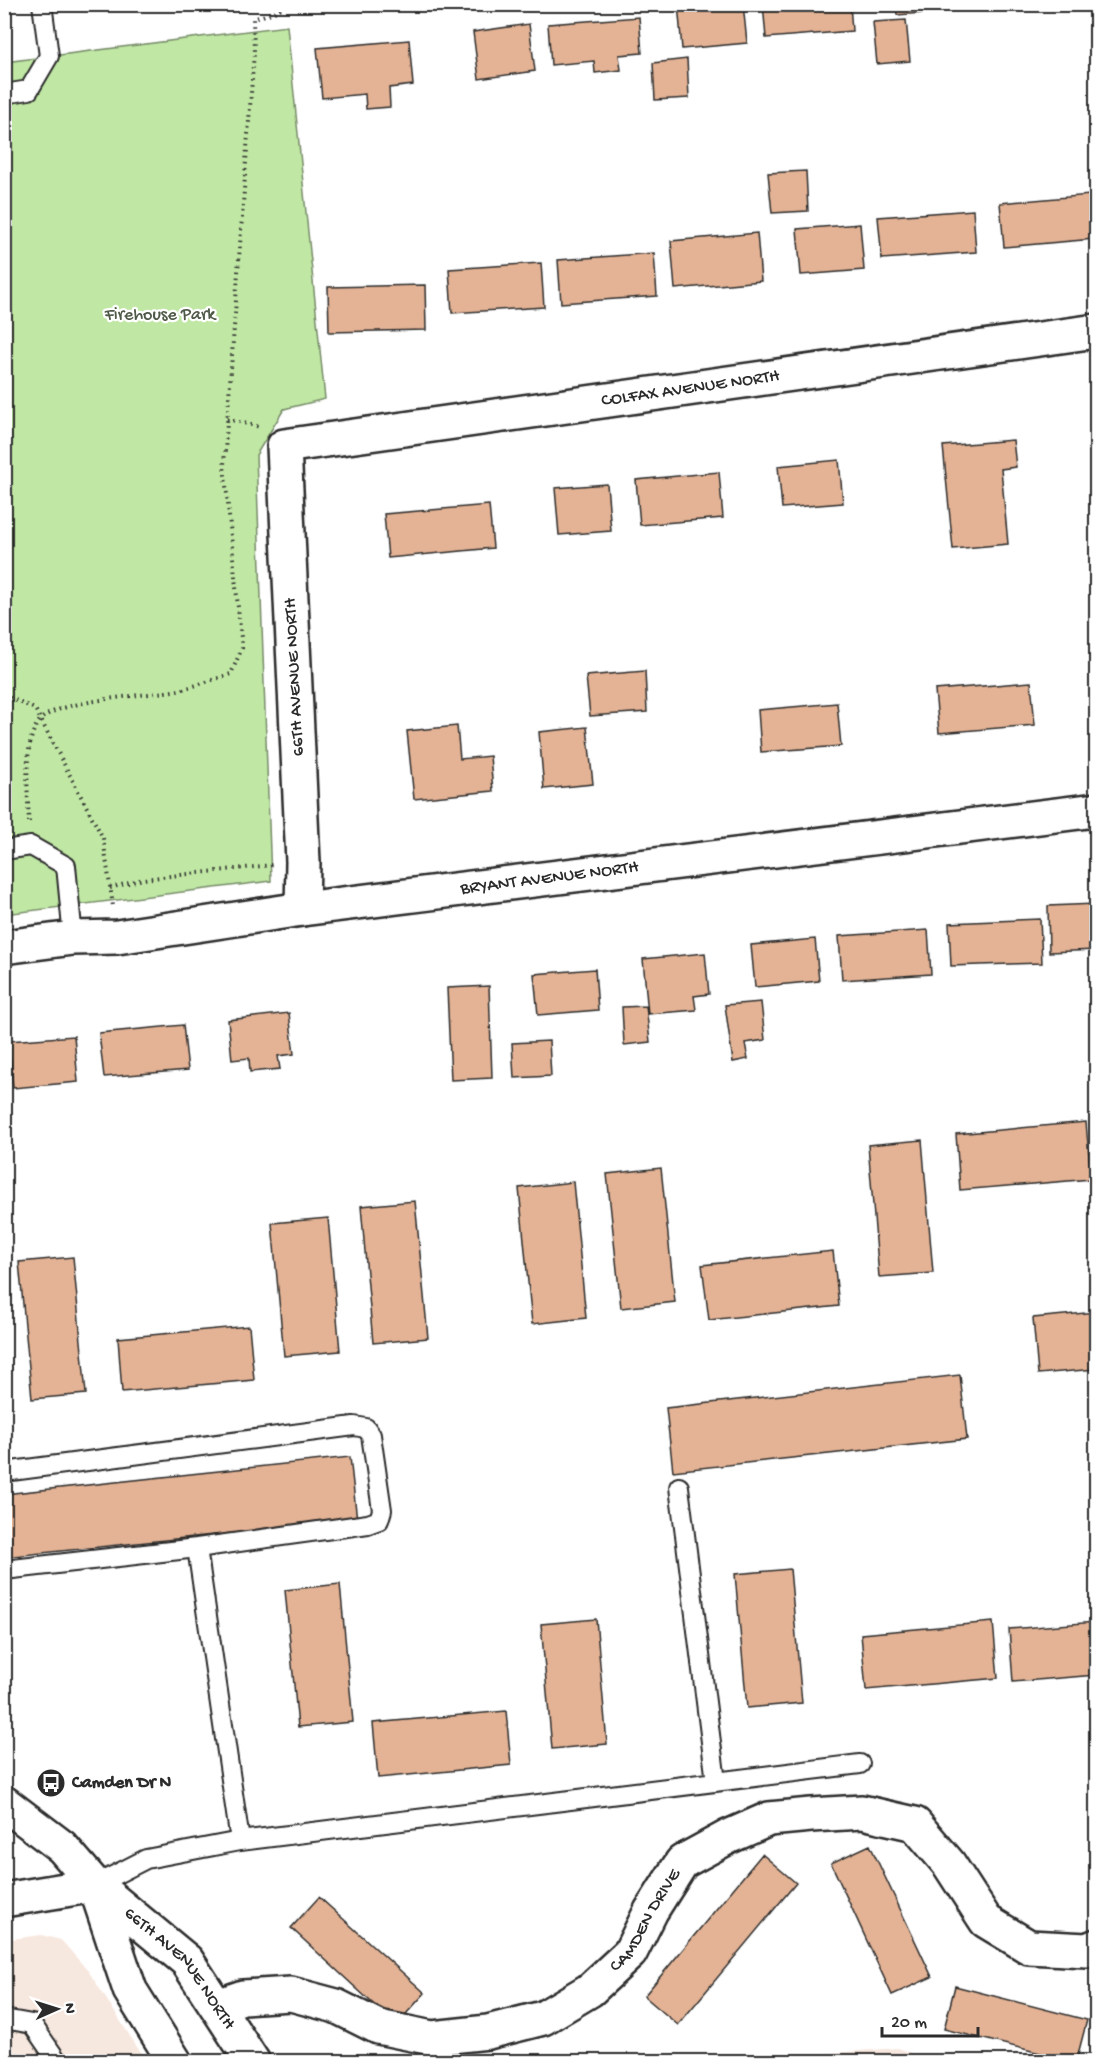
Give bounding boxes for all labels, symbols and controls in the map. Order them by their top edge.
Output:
park label: Firehouse Park [104,305,217,326]
street label: COLFAX AVENUE NORTH [600,365,782,411]
street label: 66TH AVENUE NORTH [280,597,310,757]
street label: BRYANT AVENUE NORTH [458,857,640,900]
bus stop icon: Camden Dr N [35,1767,67,1799]
place label: Camden Dr N [71,1773,172,1794]
street label: CAMDEN DRIVE [605,1864,686,1977]
street label: 66TH AVENUE NORTH [120,1903,240,2034]
north arrow [27,1979,87,2039]
scale bar [882,2000,978,2038]
text: N [59,2003,78,2015]
text: 20 m [891,2013,927,2034]

